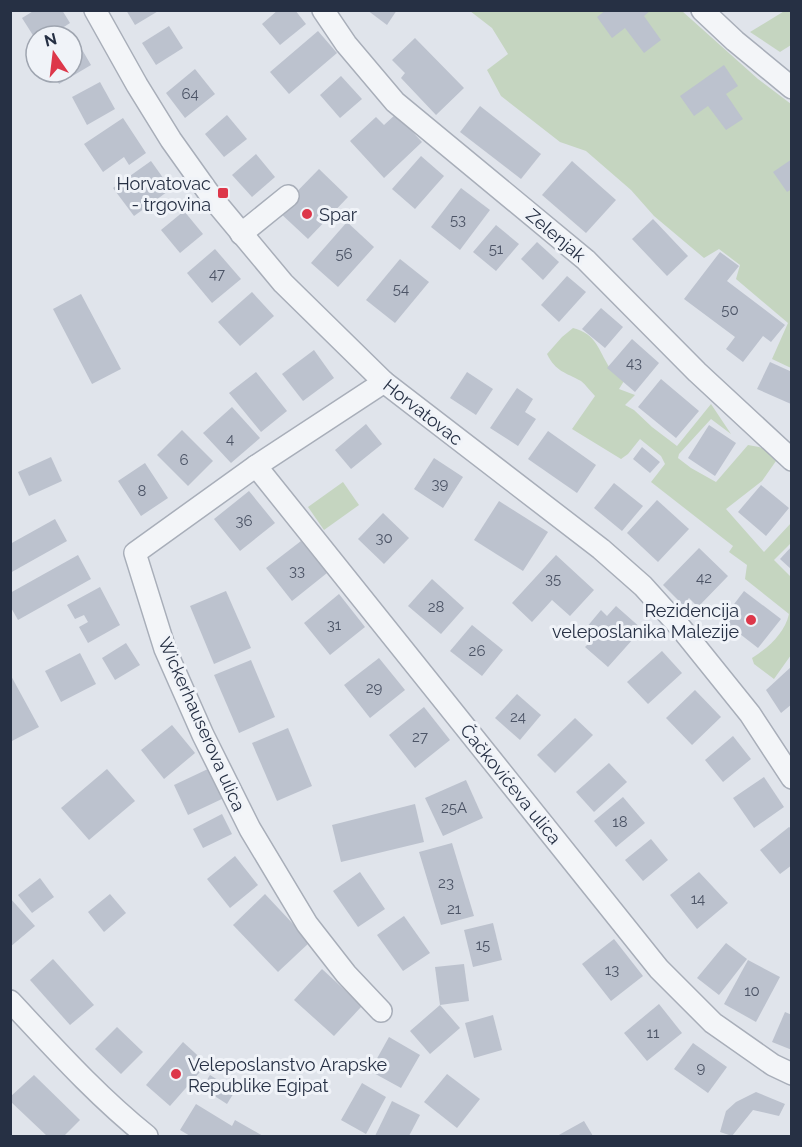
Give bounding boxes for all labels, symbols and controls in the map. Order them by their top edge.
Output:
north arrow [24,24,84,84]
text: N [42,29,59,51]
house number: 64 [181,85,199,103]
place label: Horvatovac - trgovina [116,173,211,215]
marker: Horvatovac - trgovina [216,186,230,200]
place label: Spar [319,204,358,225]
street label: Zelenjak [522,204,590,266]
marker: Spar [300,207,314,221]
house number: 53 [450,211,466,229]
house number: 51 [489,240,504,258]
house number: 56 [335,245,353,263]
house number: 47 [209,265,225,283]
house number: 54 [393,280,409,298]
house number: 50 [721,301,739,319]
house number: 43 [626,354,642,372]
street label: Horvatovac [379,375,467,449]
house number: 4 [226,430,234,448]
house number: 6 [179,451,189,469]
house number: 39 [432,475,449,493]
house number: 8 [138,482,147,500]
house number: 36 [235,512,253,530]
house number: 30 [375,529,393,547]
house number: 33 [289,562,305,580]
house number: 42 [696,569,712,587]
house number: 35 [545,570,561,588]
house number: 28 [428,598,444,616]
place label: Rezidencija veleposlanika Malezije [552,600,739,642]
marker: Rezidencija veleposlanika Malezije [744,613,758,627]
house number: 31 [327,616,342,634]
street label: Wickerhauserova ulica [154,634,250,814]
house number: 26 [469,642,485,660]
house number: 29 [366,679,383,697]
house number: 24 [510,708,526,726]
street label: Čačkovićeva ulica [456,719,567,848]
house number: 27 [412,728,428,746]
house number: 25A [441,799,467,817]
house number: 18 [612,813,628,831]
house number: 23 [438,874,454,892]
house number: 14 [691,890,705,908]
house number: 21 [447,900,462,918]
house number: 15 [476,936,490,954]
house number: 13 [605,961,619,979]
house number: 10 [744,982,760,1000]
house number: 11 [647,1024,660,1042]
place label: Veleposlanstvo Arapske Republike Egipat [188,1054,388,1096]
house number: 9 [697,1059,706,1077]
marker: Veleposlanstvo Arapske Republike Egipat [169,1067,183,1081]

